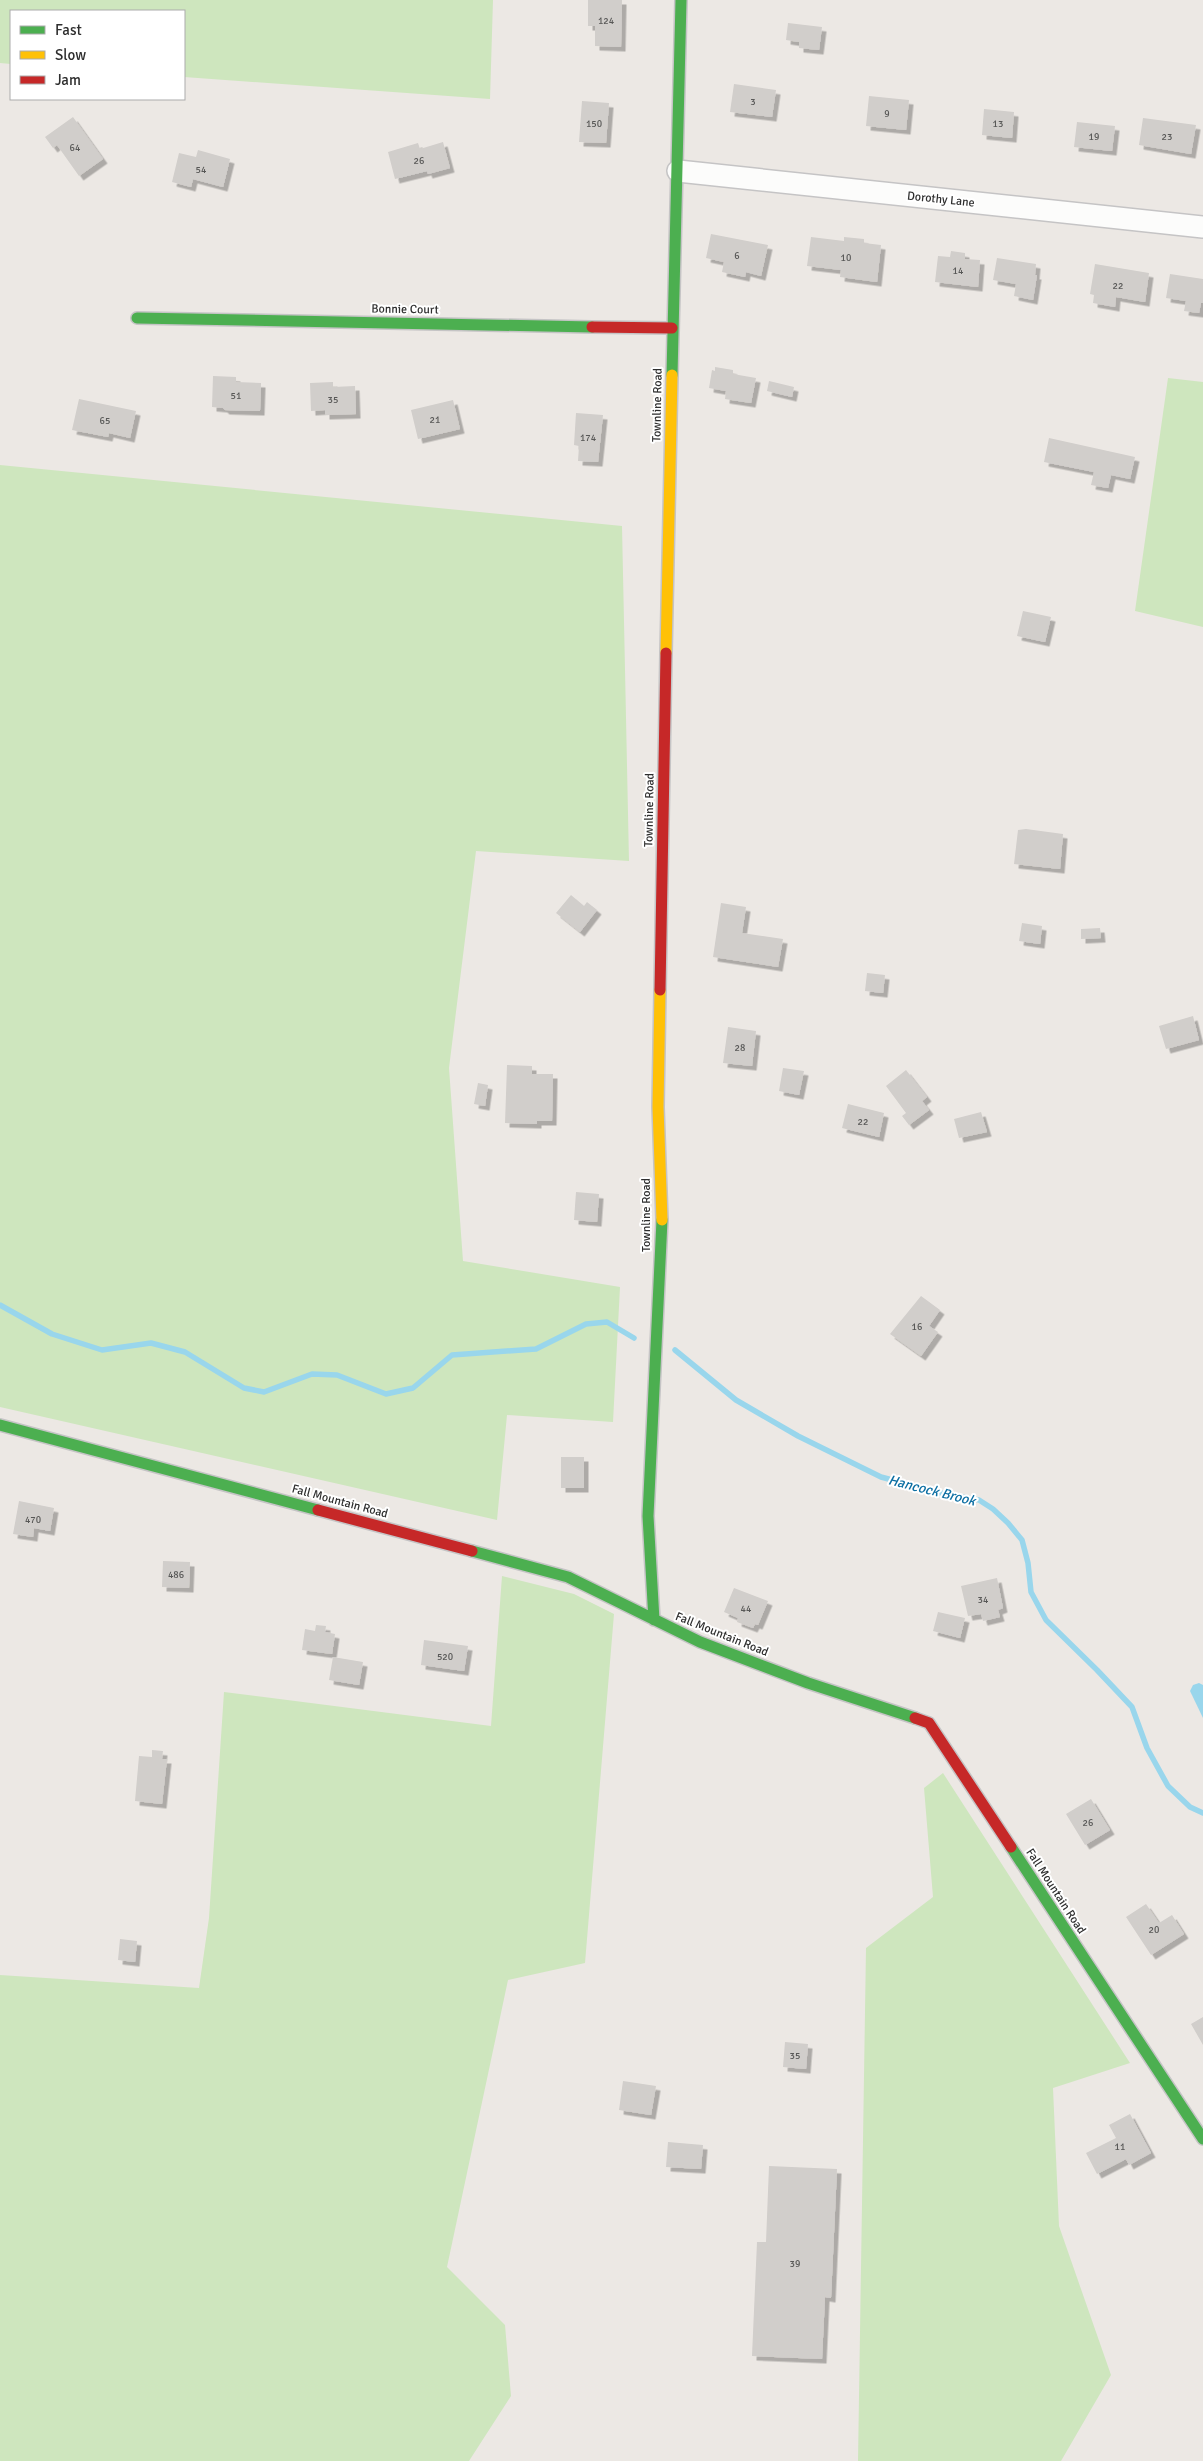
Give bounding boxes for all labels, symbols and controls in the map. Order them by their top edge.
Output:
legend [10,10,185,100]
house number: 124 [598,15,615,27]
text: Fast [55,21,82,39]
text: Slow [55,46,86,64]
text: Jam [55,71,81,89]
house number: 3 [750,96,756,108]
house number: 9 [884,108,890,120]
house number: 150 [586,118,602,130]
house number: 13 [993,118,1003,130]
house number: 19 [1089,131,1099,143]
house number: 23 [1162,131,1172,143]
house number: 64 [70,142,81,154]
house number: 26 [414,155,424,167]
house number: 54 [196,164,207,176]
street label: Dorothy Lane [906,188,975,211]
house number: 6 [734,250,740,262]
house number: 10 [841,252,851,264]
house number: 14 [953,265,964,277]
house number: 22 [1113,280,1123,292]
street label: Bonnie Court [371,301,439,318]
street label: Townline Road [649,368,666,442]
house number: 51 [231,390,241,402]
house number: 35 [328,394,338,406]
house number: 21 [430,414,440,426]
house number: 65 [100,415,110,427]
house number: 174 [580,432,597,444]
street label: Townline Road [641,773,658,847]
house number: 28 [735,1042,745,1054]
house number: 22 [858,1116,868,1128]
street label: Townline Road [639,1178,654,1252]
house number: 16 [912,1321,922,1333]
water label: Hancock Brook [886,1471,979,1510]
street label: Fall Mountain Road [290,1481,390,1522]
house number: 470 [25,1514,41,1526]
house number: 486 [168,1569,184,1581]
house number: 34 [978,1594,989,1606]
house number: 44 [741,1603,752,1615]
street label: Fall Mountain Road [673,1609,771,1660]
house number: 520 [437,1651,453,1663]
house number: 26 [1083,1817,1093,1829]
street label: Fall Mountain Road [1022,1846,1089,1937]
house number: 20 [1149,1924,1159,1936]
house number: 35 [790,2050,800,2062]
house number: 11 [1115,2141,1125,2153]
house number: 39 [790,2258,800,2270]

